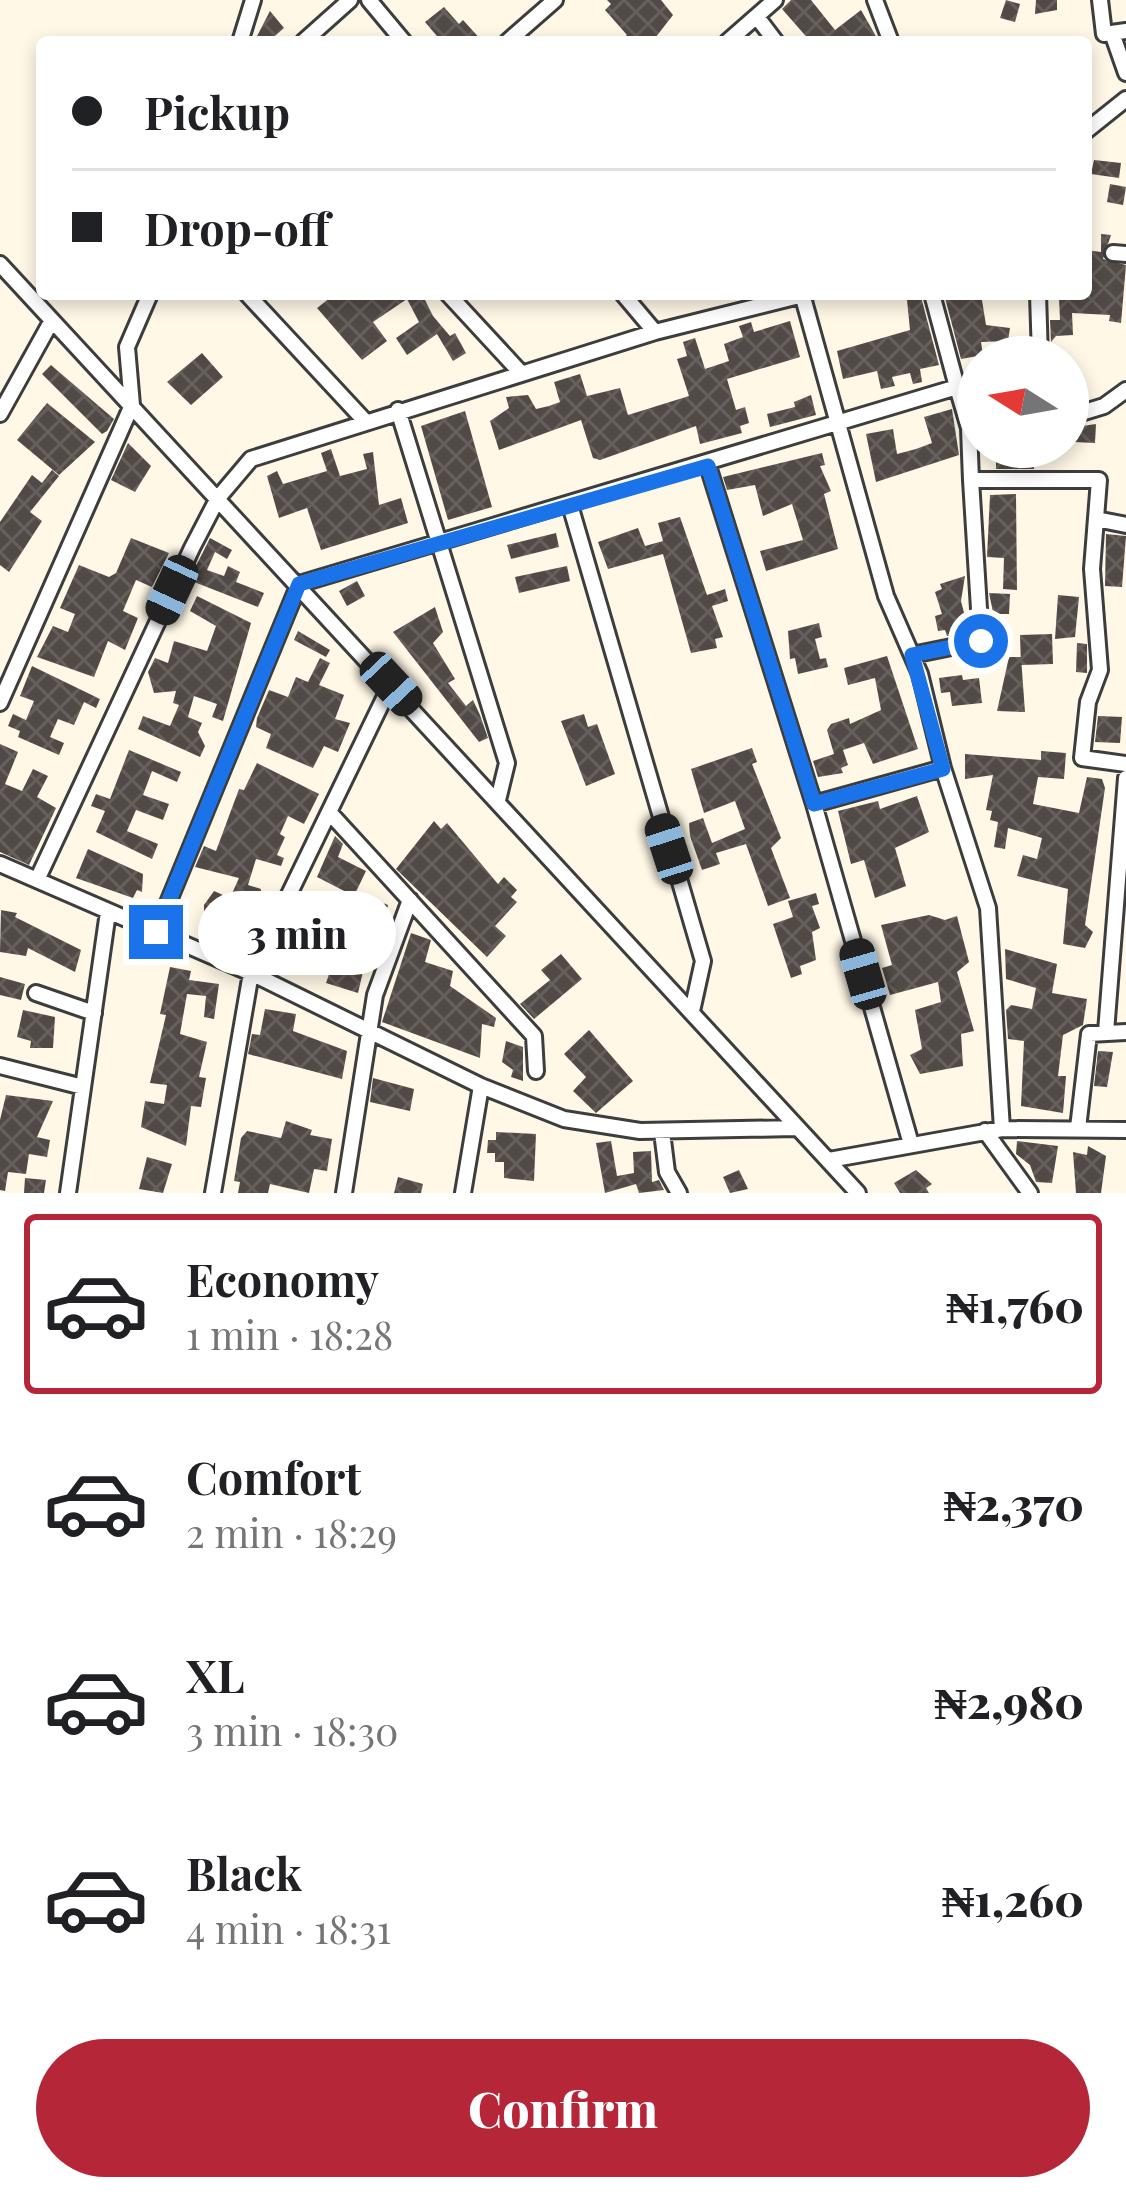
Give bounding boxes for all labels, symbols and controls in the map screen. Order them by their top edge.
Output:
text: Pickup [144,81,290,141]
text: Drop-off [144,197,330,257]
north arrow [957,336,1089,468]
map controls [957,336,1089,468]
car [140,550,204,630]
route start [954,614,1008,668]
car [353,645,429,723]
car [641,809,697,889]
callout: 3 min [198,890,396,974]
route end [129,905,183,959]
text: 3 min [247,907,347,959]
car [836,934,890,1014]
text: Economy [186,1248,379,1308]
icon: car [42,1250,150,1358]
text: ₦1,760 [946,1274,1084,1334]
text: 1 min · 18:28 [186,1308,393,1360]
text: Comfort [186,1446,361,1506]
icon: car [42,1448,150,1556]
text: ₦2,370 [943,1472,1084,1532]
text: 2 min · 18:29 [186,1506,397,1558]
text: XL [186,1644,245,1704]
icon: car [42,1646,150,1754]
text: ₦2,980 [934,1670,1084,1730]
text: 3 min · 18:30 [186,1704,398,1756]
text: Black [186,1842,302,1902]
icon: car [42,1844,150,1952]
text: ₦1,260 [942,1868,1084,1928]
text: 4 min · 18:31 [186,1902,391,1954]
button: Confirm [36,2039,1090,2177]

